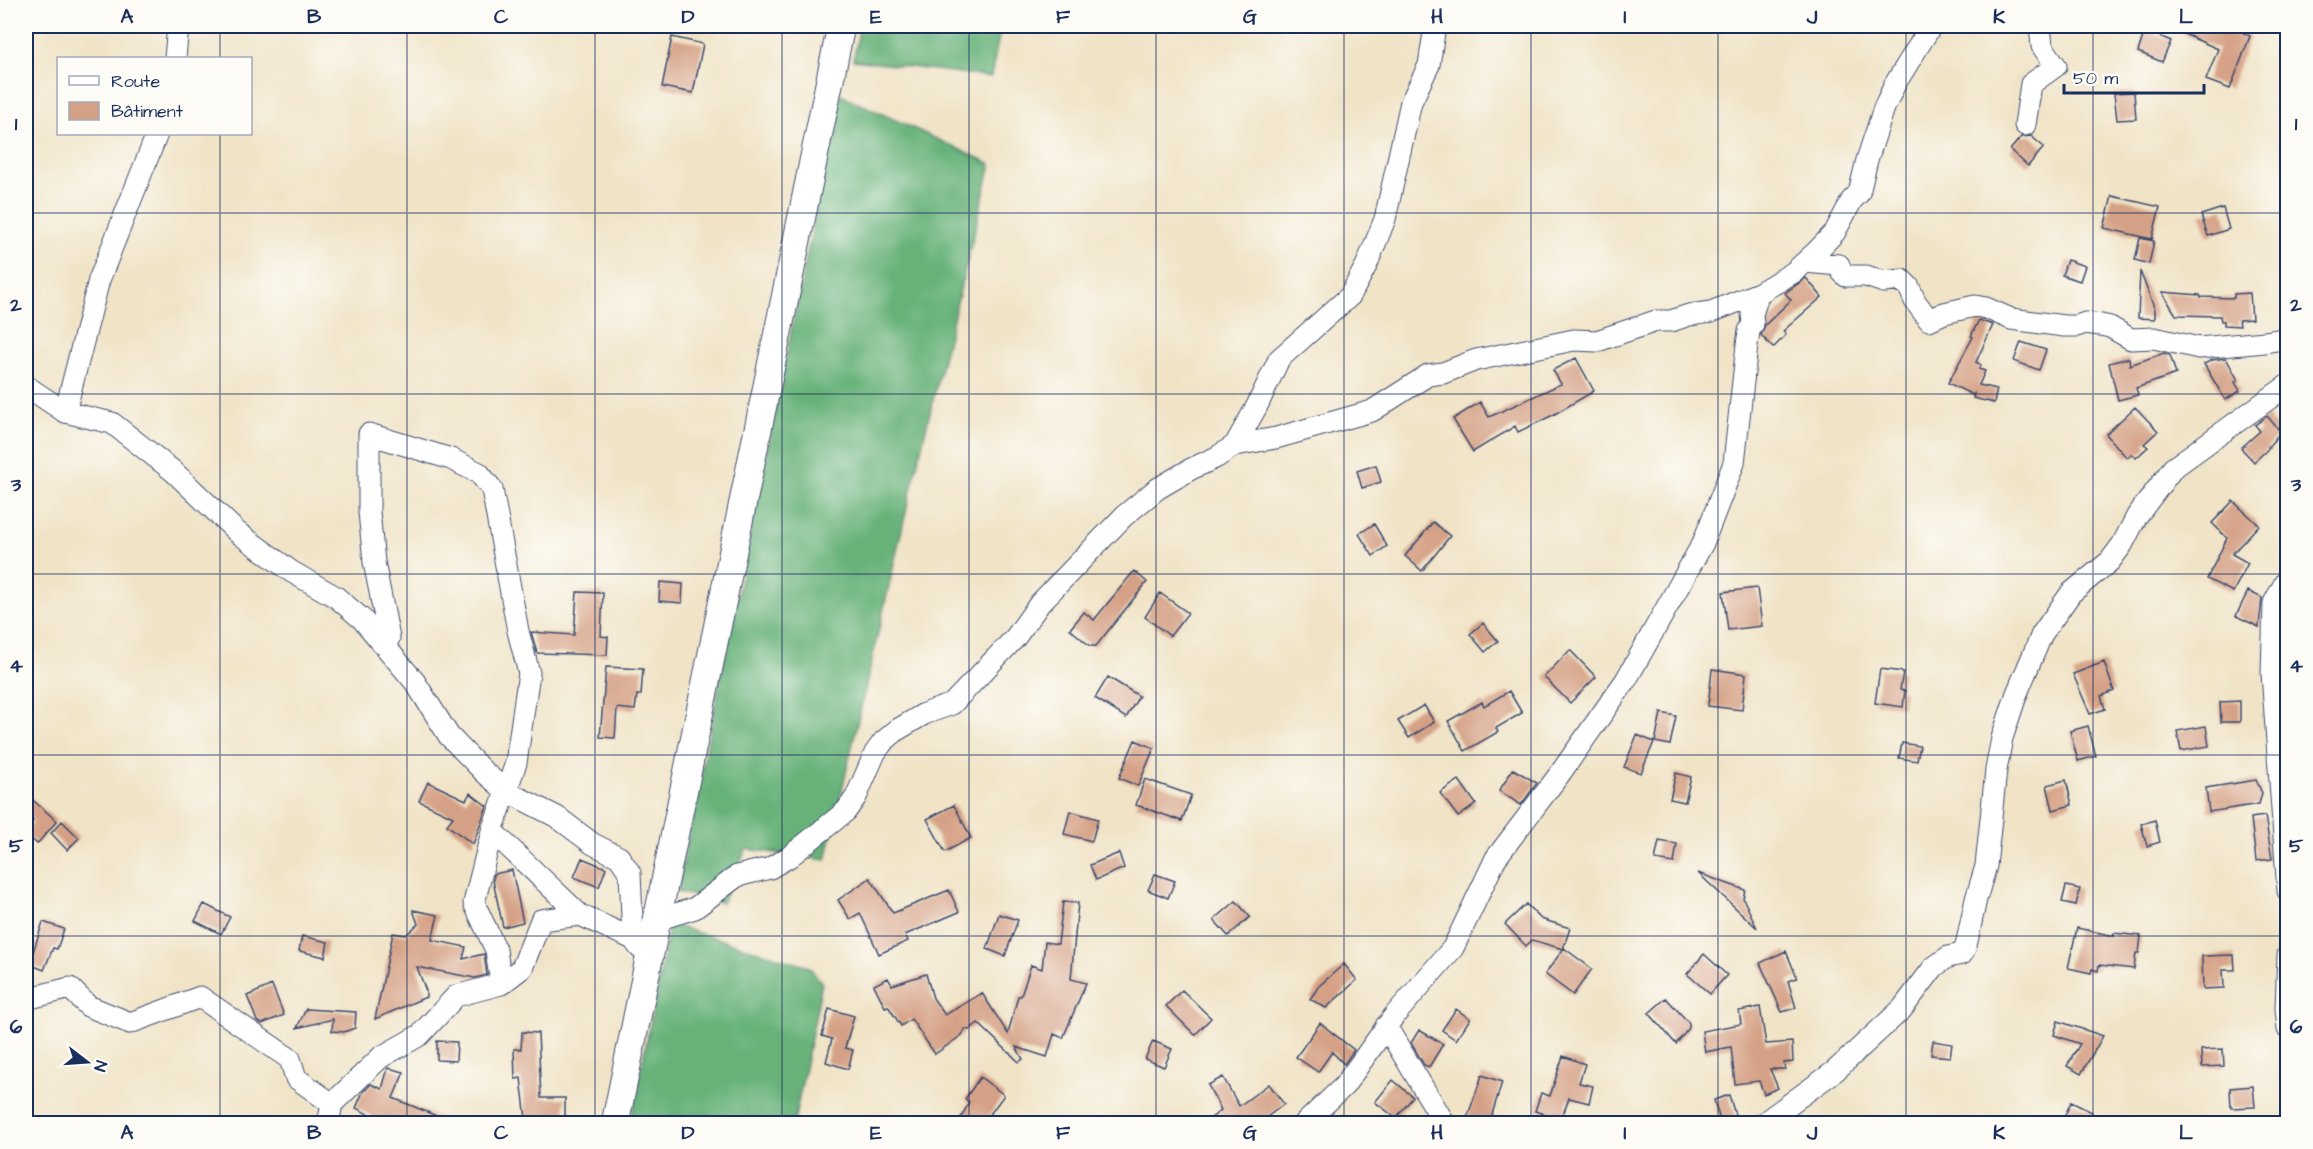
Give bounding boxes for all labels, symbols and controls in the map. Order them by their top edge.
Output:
text: A [121,3,134,31]
text: B [307,3,322,31]
text: C [494,3,509,31]
text: D [682,3,695,31]
text: E [870,3,882,31]
text: F [1056,3,1071,31]
text: G [1243,3,1257,31]
text: H [1431,3,1443,31]
text: I [1623,3,1627,31]
text: J [1806,3,1818,31]
text: K [1993,3,2006,31]
text: L [2179,3,2193,31]
legend [57,57,252,135]
scale bar [2064,57,2204,95]
text: 50 m [2073,66,2118,91]
text: Route [111,69,160,94]
text: Bâtiment [111,99,184,124]
text: 1 [15,110,18,138]
text: 1 [2295,110,2298,138]
text: 2 [9,291,22,319]
text: 2 [2289,291,2302,319]
text: 3 [10,471,22,499]
text: 3 [2290,471,2302,499]
text: 4 [9,652,23,680]
text: 4 [2289,652,2303,680]
text: 5 [9,832,24,860]
text: 5 [2289,832,2304,860]
text: 6 [10,1013,23,1041]
text: 6 [2290,1013,2303,1041]
north arrow [57,1032,117,1092]
text: N [88,1058,112,1074]
text: A [121,1119,134,1147]
text: B [307,1119,322,1147]
text: C [494,1119,509,1147]
text: D [682,1119,695,1147]
text: E [870,1119,882,1147]
text: F [1056,1119,1071,1147]
text: G [1243,1119,1257,1147]
text: H [1431,1119,1443,1147]
text: I [1623,1119,1627,1147]
text: J [1806,1119,1818,1147]
text: K [1993,1119,2006,1147]
text: L [2179,1119,2193,1147]

